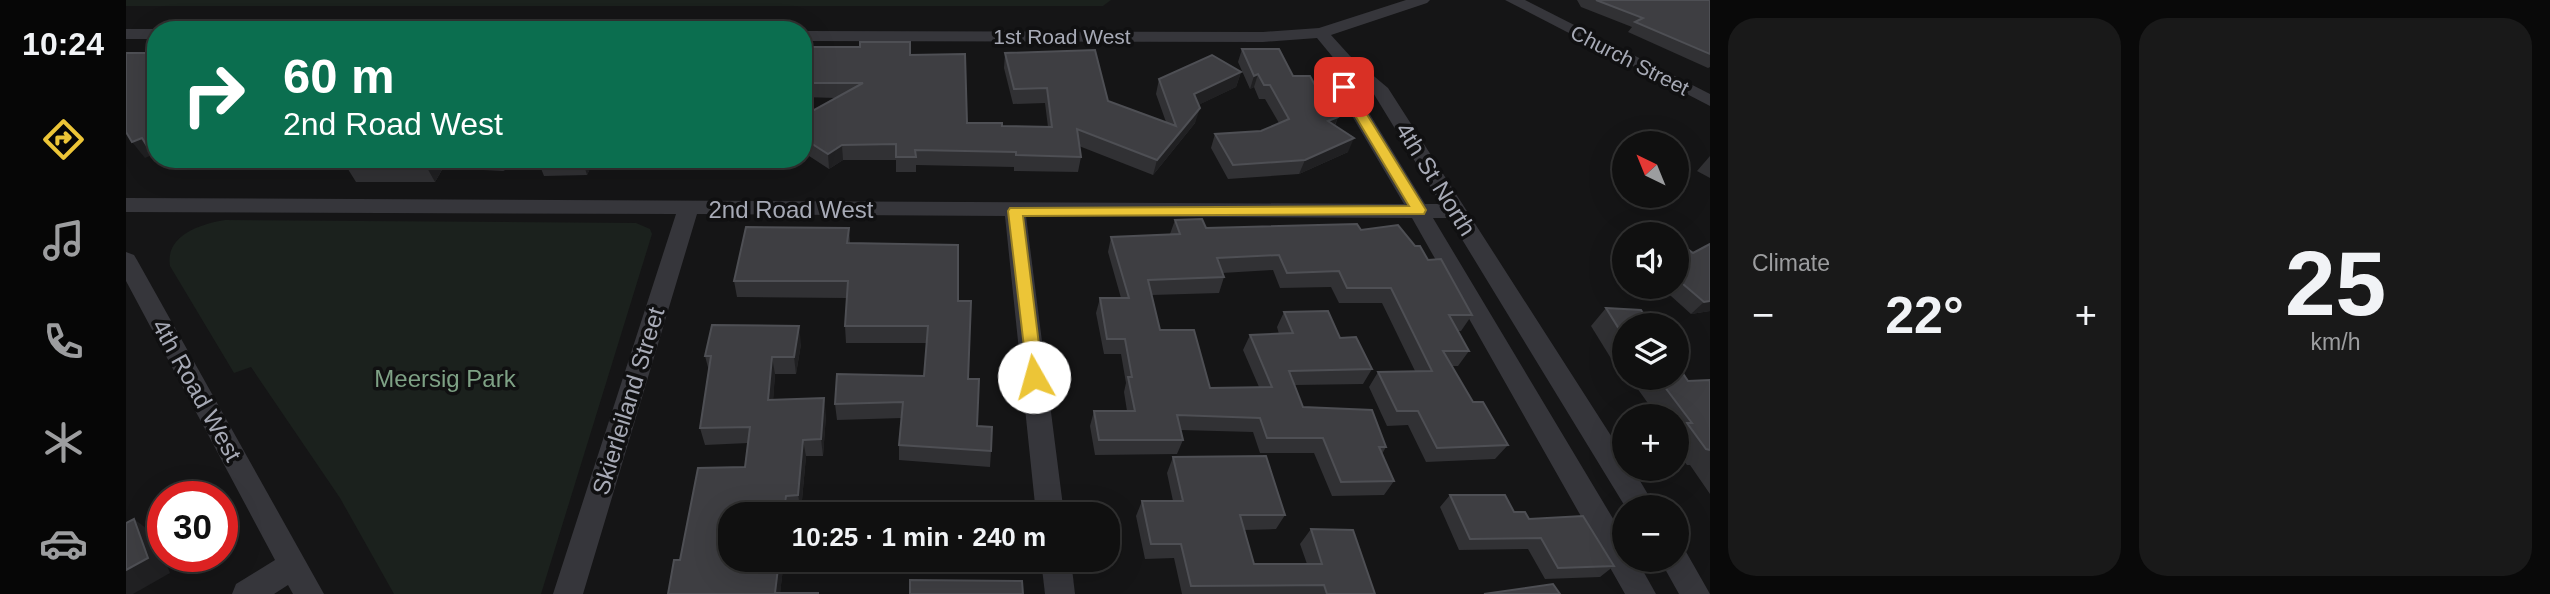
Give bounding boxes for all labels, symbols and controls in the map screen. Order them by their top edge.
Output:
street label: Church Street [1567,20,1693,100]
street label: 1st Road West [993,25,1131,48]
text: 10:24 [22,26,104,62]
icon: right [168,49,259,140]
text: 60 m [283,49,395,103]
pin [1314,57,1374,117]
icon: arrive [1325,68,1363,106]
text: 2nd Road West [283,106,503,142]
icon: directions [39,115,88,164]
street label: 4th St North [1391,118,1481,240]
north arrow [1612,131,1689,208]
map controls [1612,131,1689,572]
street label: 2nd Road West [709,196,874,223]
icon: music [39,216,88,265]
button: sound [1612,222,1689,299]
text: 25 [2285,233,2386,334]
text: Climate [1752,250,1830,276]
text: 22° [1885,286,1964,344]
text: − [1752,294,1774,336]
text: + [2075,294,2097,336]
street label: Skierleiland Street [587,304,669,498]
button: layers [1612,313,1689,390]
street label: 4th Road West [147,314,247,466]
icon: phone [39,317,88,366]
text: km/h [2311,329,2360,355]
position arrow [997,340,1071,414]
park label: Meersig Park [374,365,517,392]
button: + [1612,404,1689,481]
icon: climate [39,418,88,467]
speed limit sign: 30 [147,481,238,572]
button: − [1612,495,1689,572]
icon: car [39,519,88,568]
text: 10:25 · 1 min · 240 m [792,522,1046,552]

